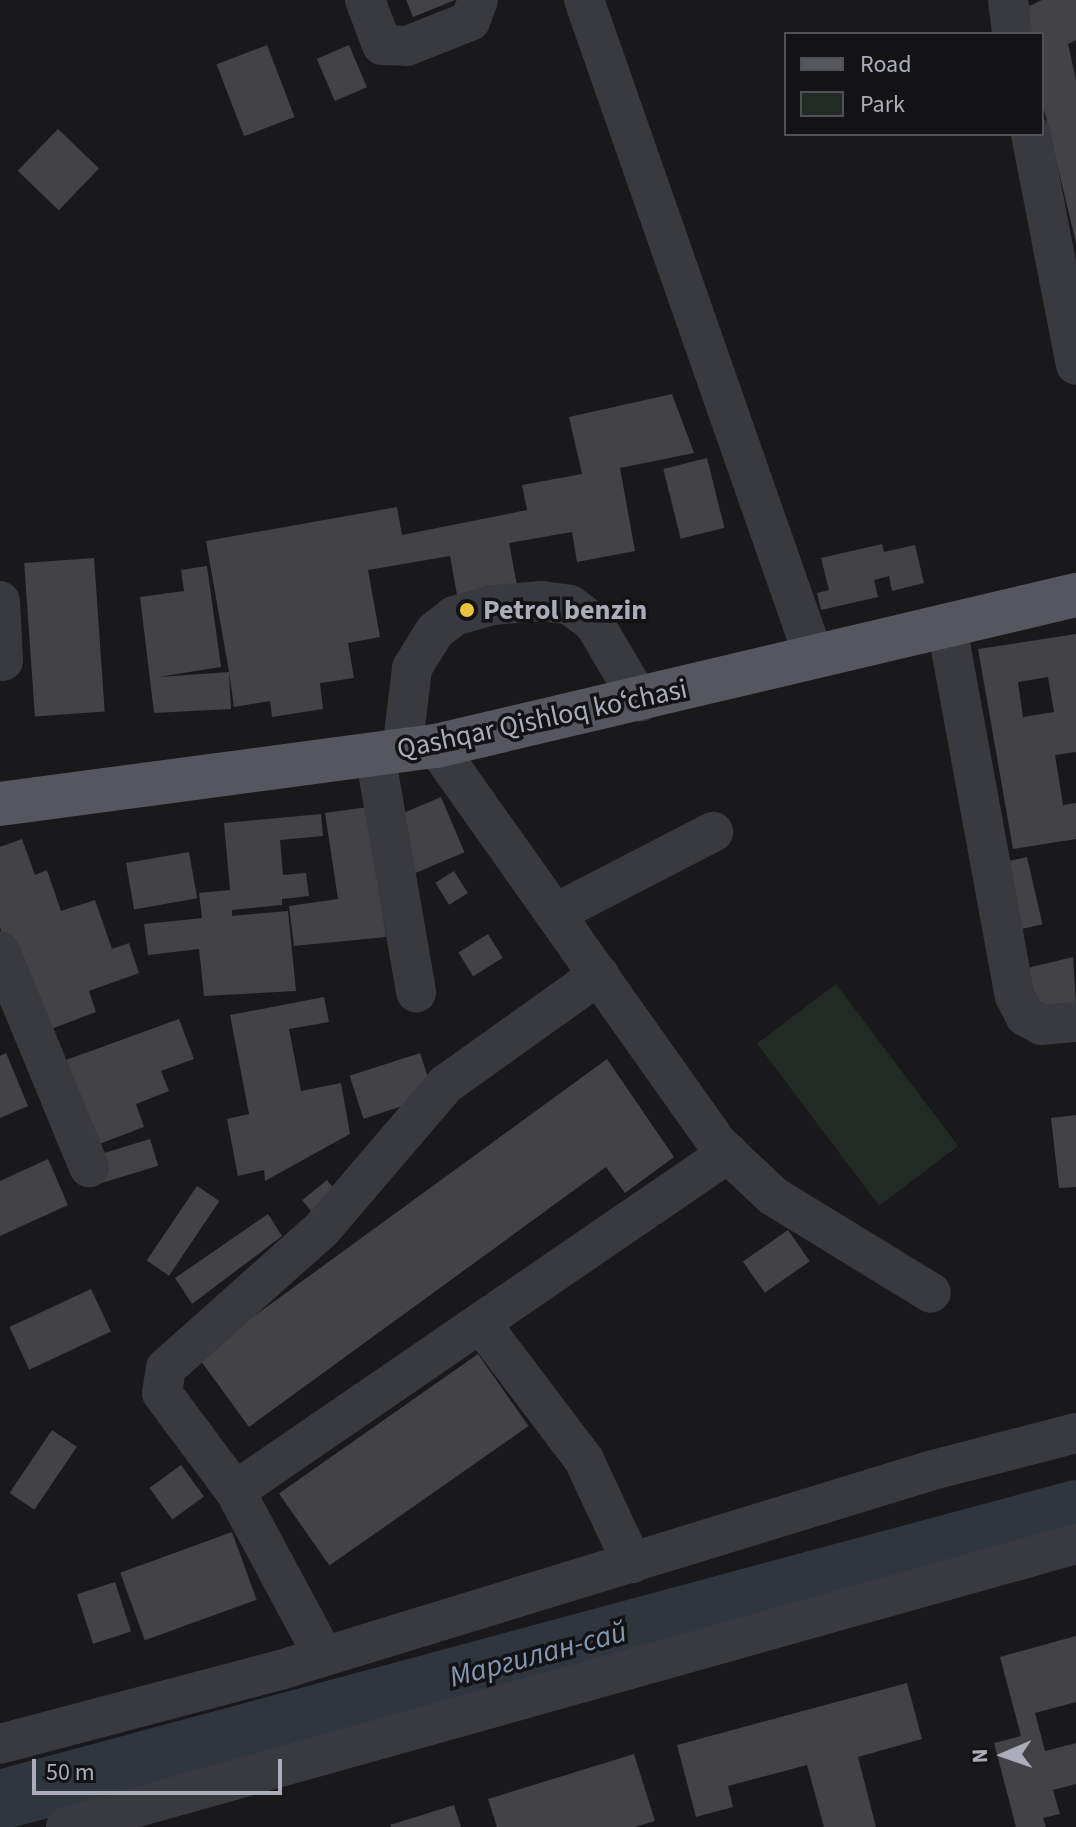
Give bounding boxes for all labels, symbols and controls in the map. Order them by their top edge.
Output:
legend [784,32,1044,136]
text: Road [860,47,912,82]
text: Park [860,87,905,122]
place label: Petrol benzin [483,593,647,627]
marker: Petrol benzin [458,601,476,619]
street label: Qashqar Qishloq koʻchasi [394,672,690,766]
water label: Маргилан-сай [446,1614,630,1696]
north arrow [964,1715,1044,1795]
scale bar [36,1743,286,1793]
text: N [964,1748,996,1764]
text: 50 m [46,1755,95,1790]

